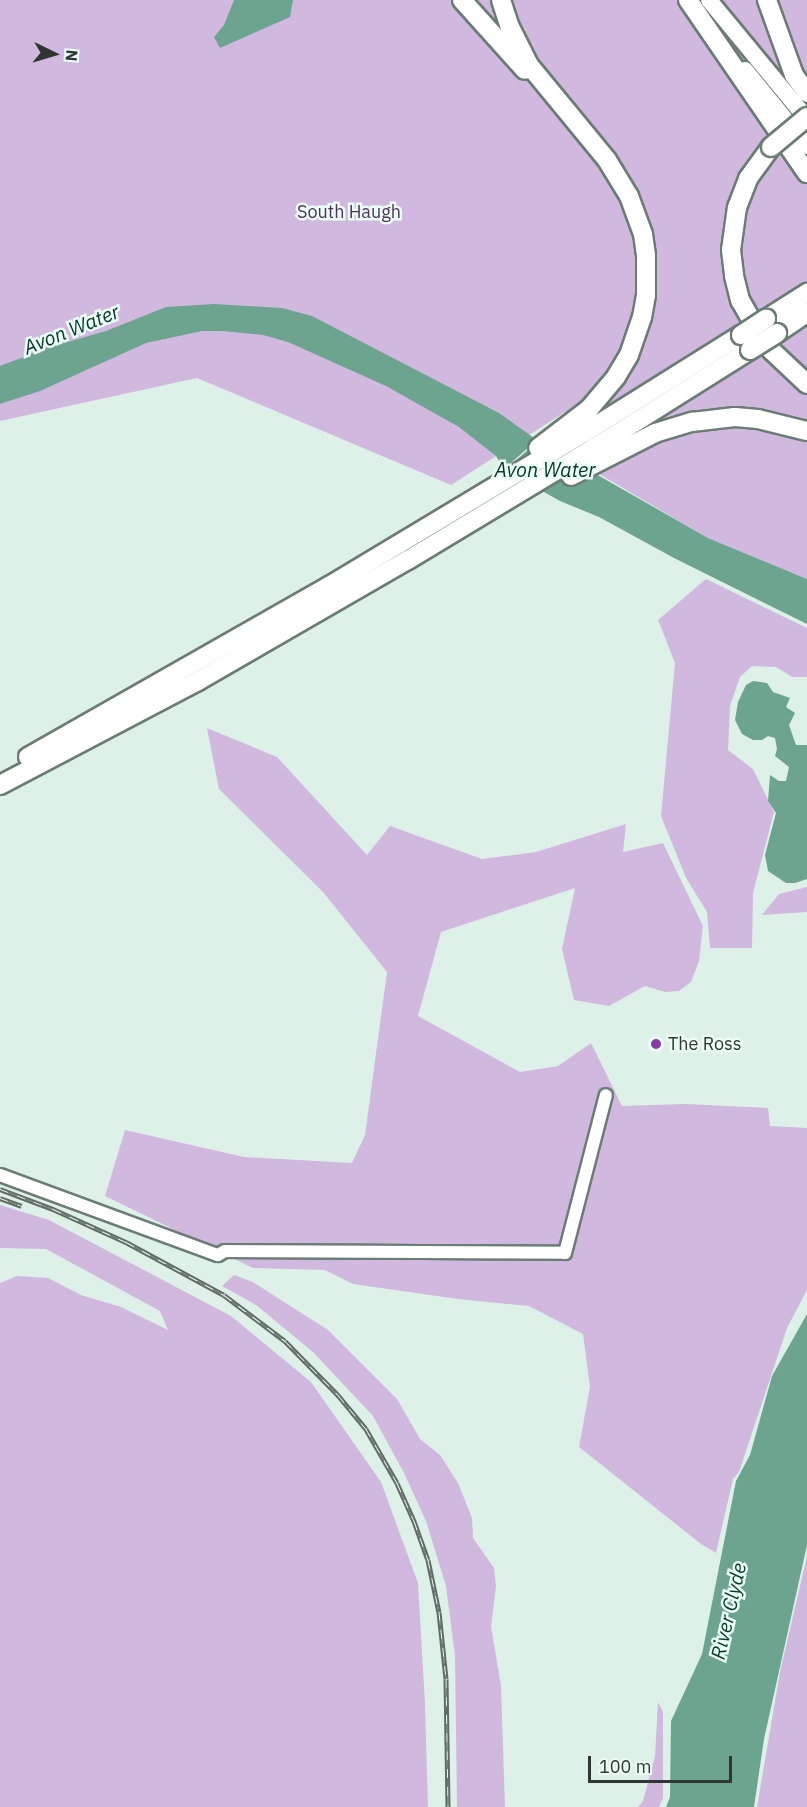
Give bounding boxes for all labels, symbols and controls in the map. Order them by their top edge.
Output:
north arrow [24,24,84,84]
text: N [61,49,82,62]
park label: South Haugh [297,201,401,223]
water label: Avon Water [20,299,122,359]
water label: Avon Water [494,457,596,481]
place label: The Ross [668,1033,741,1055]
marker: The Ross [649,1037,663,1051]
water label: River Clyde [705,1560,751,1662]
scale bar [591,1744,735,1782]
text: 100 m [599,1755,651,1778]

